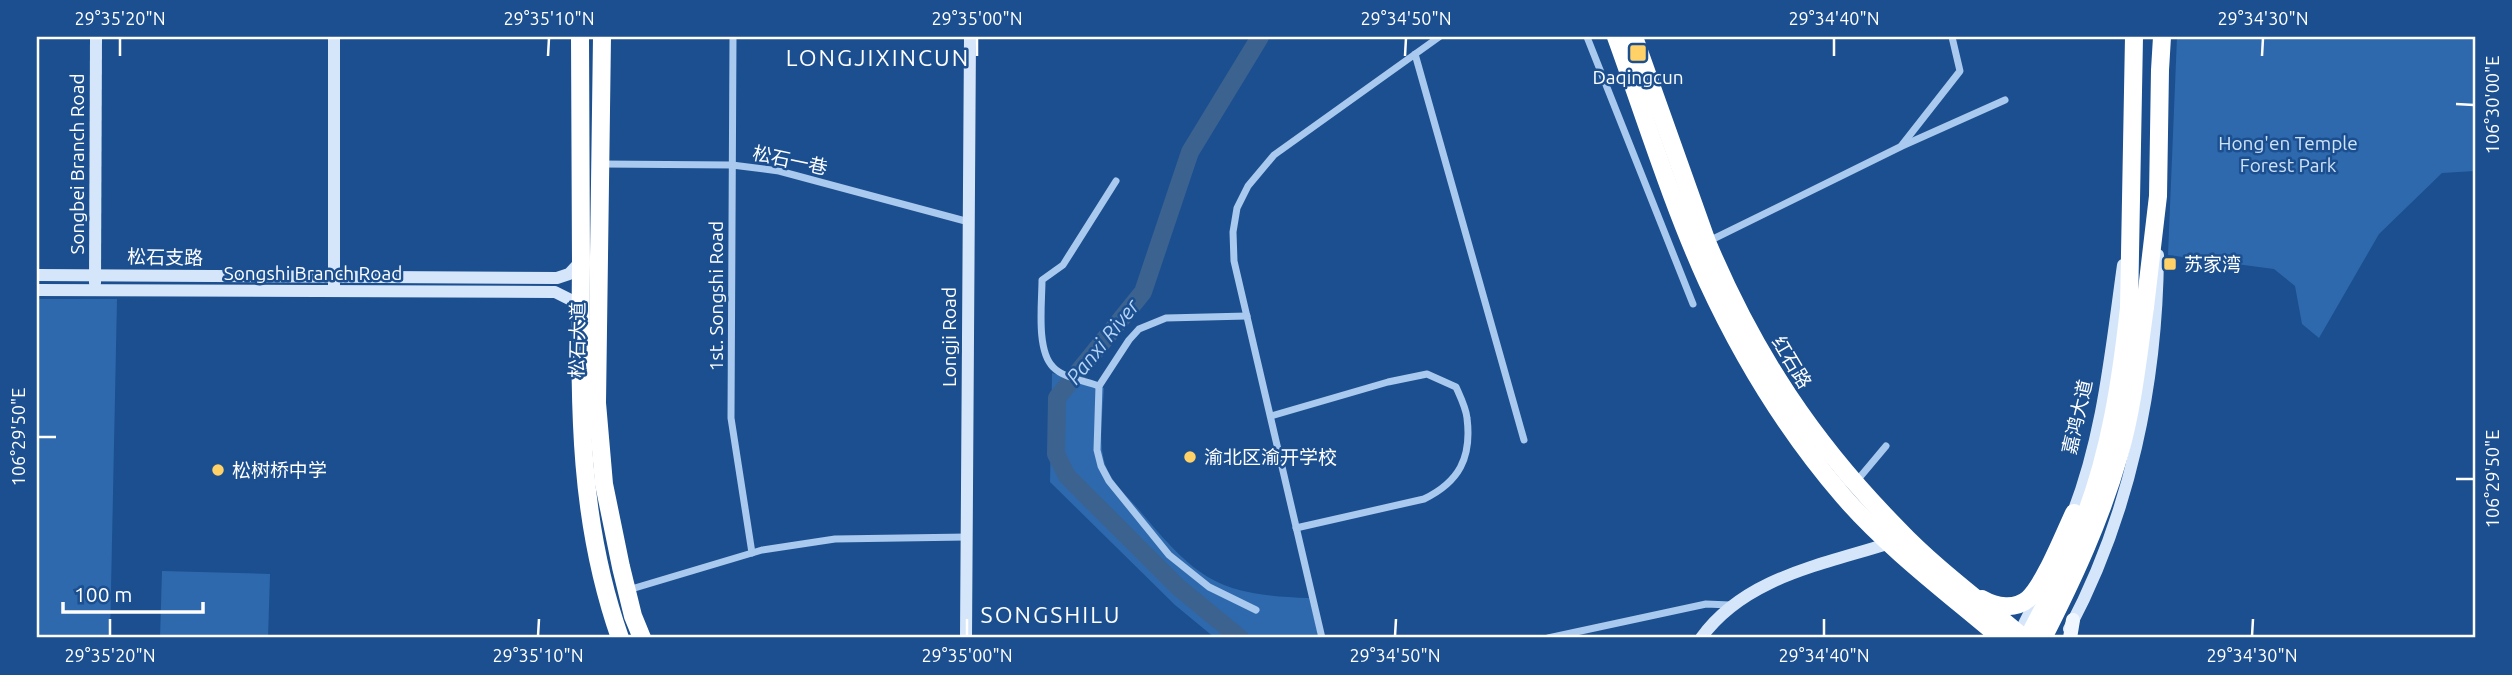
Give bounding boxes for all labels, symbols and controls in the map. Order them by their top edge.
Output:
text: 29°35'20"N [74,8,166,28]
text: 29°35'10"N [503,8,595,28]
text: 29°35'00"N [931,8,1023,28]
text: 29°34'50"N [1360,8,1452,28]
text: 29°34'40"N [1788,8,1880,28]
text: 29°34'30"N [2217,8,2309,28]
marker: Daqingcun [1628,43,1648,63]
district label: LONGJIXINCUN [786,45,970,70]
text: 106°30'00"E [2482,56,2502,154]
place label: Daqingcun [1592,66,1684,88]
street label: Songbei Branch Road [66,73,88,255]
park label: Hong'en Temple Forest Park [2218,132,2358,176]
street label: 松石一巷 [751,141,829,179]
street label: 1st. Songshi Road [705,221,727,371]
street label: 松石支路 [127,245,203,269]
place label: 苏家湾 [2184,253,2241,275]
marker: 苏家湾 [2162,256,2178,272]
street label: Songshi Branch Road [224,262,402,284]
street label: Longji Road [938,287,960,387]
water label: Panxi River [1061,293,1144,389]
street label: 松石大道 [565,302,589,378]
street label: 红石路 [1768,332,1816,392]
street label: 嘉鸿大道 [2058,377,2096,457]
text: 106°29'50"E [8,388,28,486]
text: 106°29'50"E [2482,430,2502,528]
place label: 渝北区渝开学校 [1204,446,1337,468]
marker: 渝北区渝开学校 [1182,449,1198,465]
place label: 松树桥中学 [232,459,327,481]
marker: 松树桥中学 [210,462,226,478]
scale bar [63,570,203,614]
text: 100 m [74,582,132,606]
district label: SONGSHILU [981,602,1121,627]
text: 29°35'20"N [64,645,156,665]
text: 29°35'10"N [492,645,584,665]
text: 29°35'00"N [921,645,1013,665]
text: 29°34'50"N [1349,645,1441,665]
text: 29°34'40"N [1778,645,1870,665]
text: 29°34'30"N [2206,645,2298,665]

